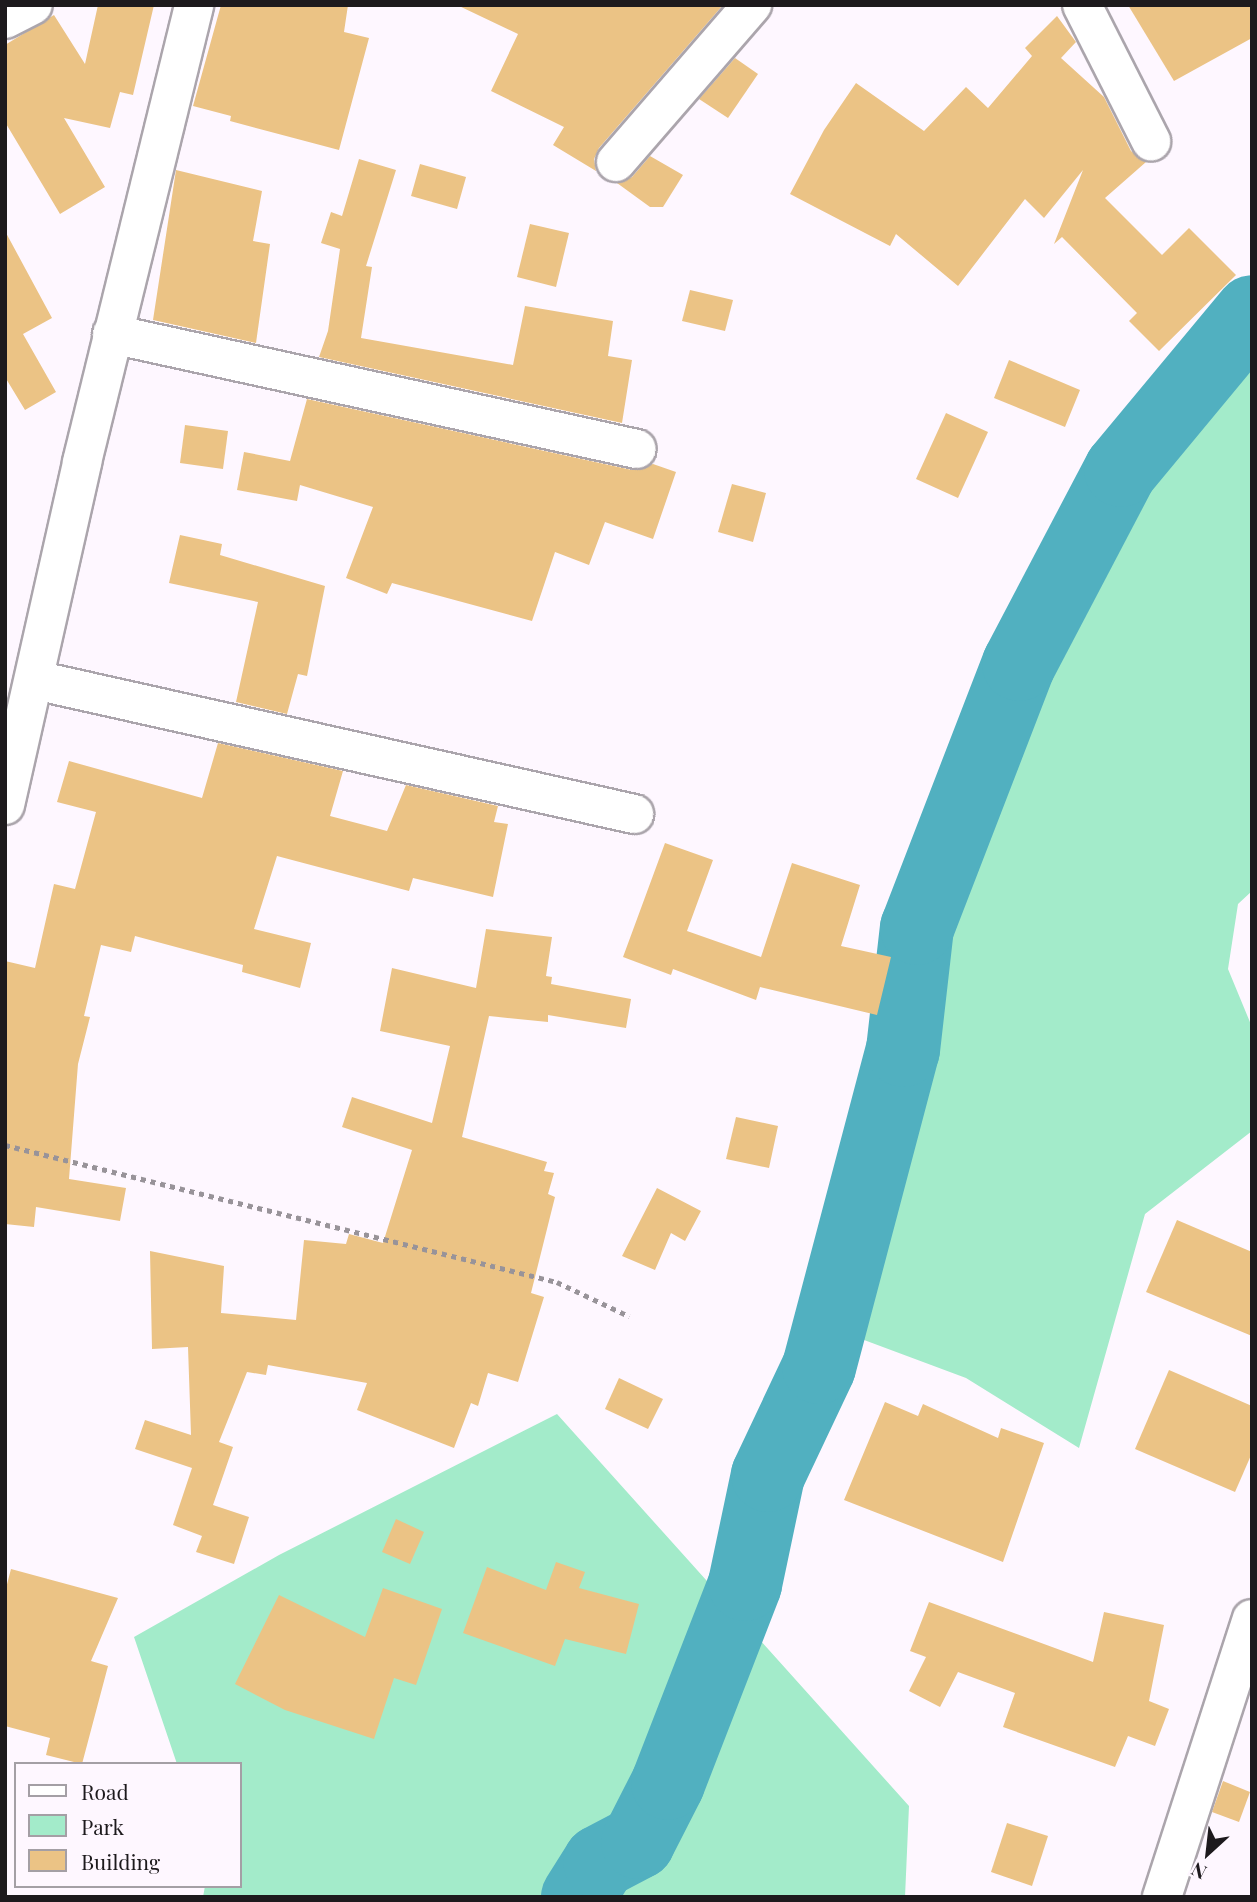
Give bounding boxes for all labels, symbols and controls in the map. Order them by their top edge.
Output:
legend [14,1762,242,1888]
text: Road [81,1777,129,1805]
text: Park [81,1812,124,1840]
north arrow [1173,1818,1243,1888]
text: Building [81,1847,160,1875]
text: N [1186,1857,1210,1886]

